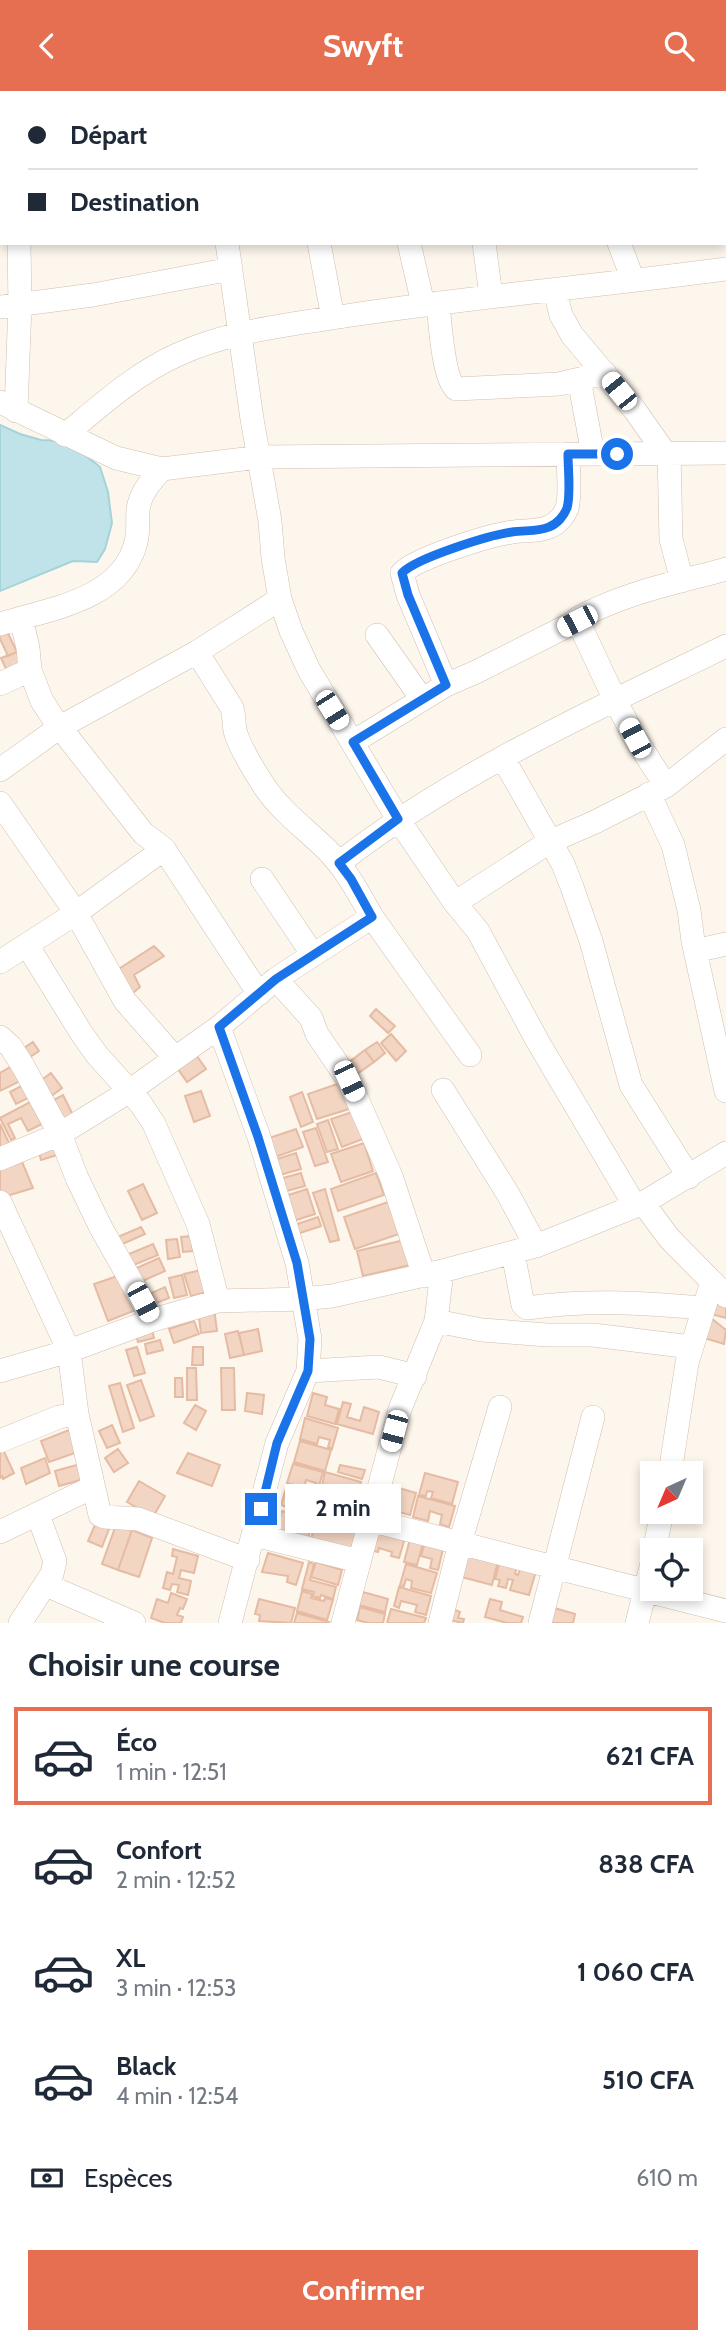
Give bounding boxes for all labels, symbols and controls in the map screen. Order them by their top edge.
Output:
text: Swyft [323,26,403,65]
icon: back [28,27,66,65]
icon: search [660,27,698,65]
text: Départ [70,119,147,151]
text: Destination [70,186,200,218]
car [598,368,641,414]
route start [601,438,633,470]
car [554,602,601,640]
car [312,687,353,733]
car [616,715,655,761]
car [331,1058,368,1104]
car [124,1279,163,1325]
car [379,1408,410,1454]
north arrow [640,1461,704,1524]
map controls [640,1461,703,1601]
callout: 2 min [286,1485,401,1533]
route end [245,1493,277,1525]
text: 2 min [315,1494,371,1522]
button: locate [640,1538,703,1601]
text: Choisir une course [28,1645,280,1684]
icon: car [32,1725,95,1788]
text: Éco [116,1726,157,1758]
text: 621 CFA [606,1740,694,1772]
text: 1 min · 12:51 [116,1758,227,1786]
icon: car [32,1833,95,1896]
text: Confort [116,1834,202,1866]
text: 838 CFA [598,1848,694,1880]
text: 2 min · 12:52 [116,1866,236,1894]
icon: car [32,1941,95,2004]
text: XL [116,1942,145,1974]
text: 1 060 CFA [577,1956,694,1988]
text: 3 min · 12:53 [116,1974,237,2002]
icon: car [32,2049,95,2112]
text: Black [116,2050,176,2082]
text: 510 CFA [602,2064,694,2096]
text: 4 min · 12:54 [116,2082,238,2110]
icon: cash [28,2159,66,2197]
text: Espèces [84,2162,173,2194]
text: 610 m [636,2164,698,2192]
button: Confirmer [28,2250,698,2330]

